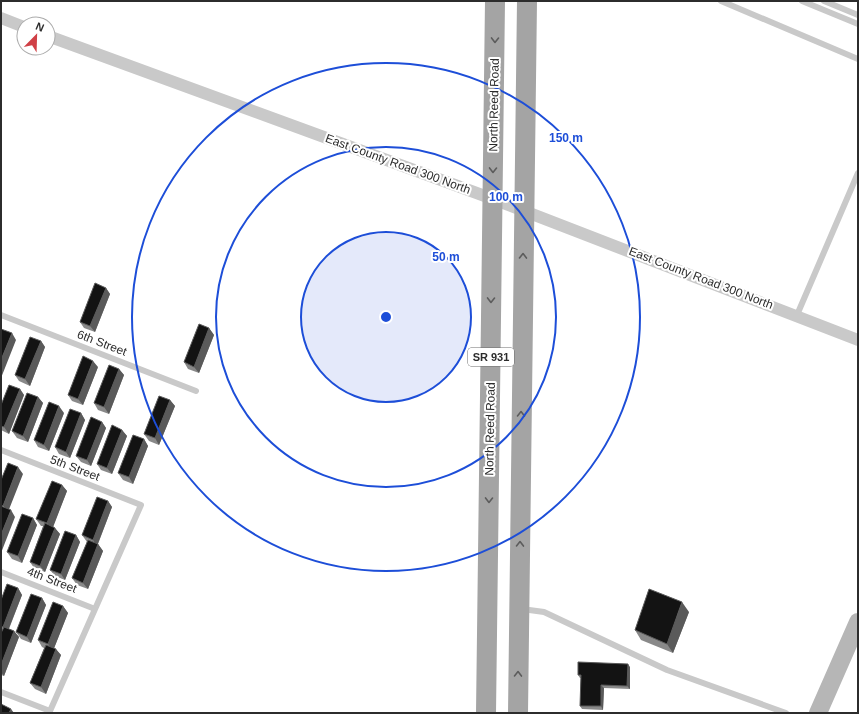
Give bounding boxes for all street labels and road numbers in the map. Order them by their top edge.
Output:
street label: North Reed Road [486,58,502,152]
street label: East County Road 300 North [324,131,472,197]
street label: East County Road 300 North [627,244,775,312]
street label: 6th Street [75,327,129,359]
road number: SR 931 [468,348,514,366]
street label: North Reed Road [482,382,498,476]
street label: 5th Street [48,452,102,484]
street label: 4th Street [25,564,79,596]

